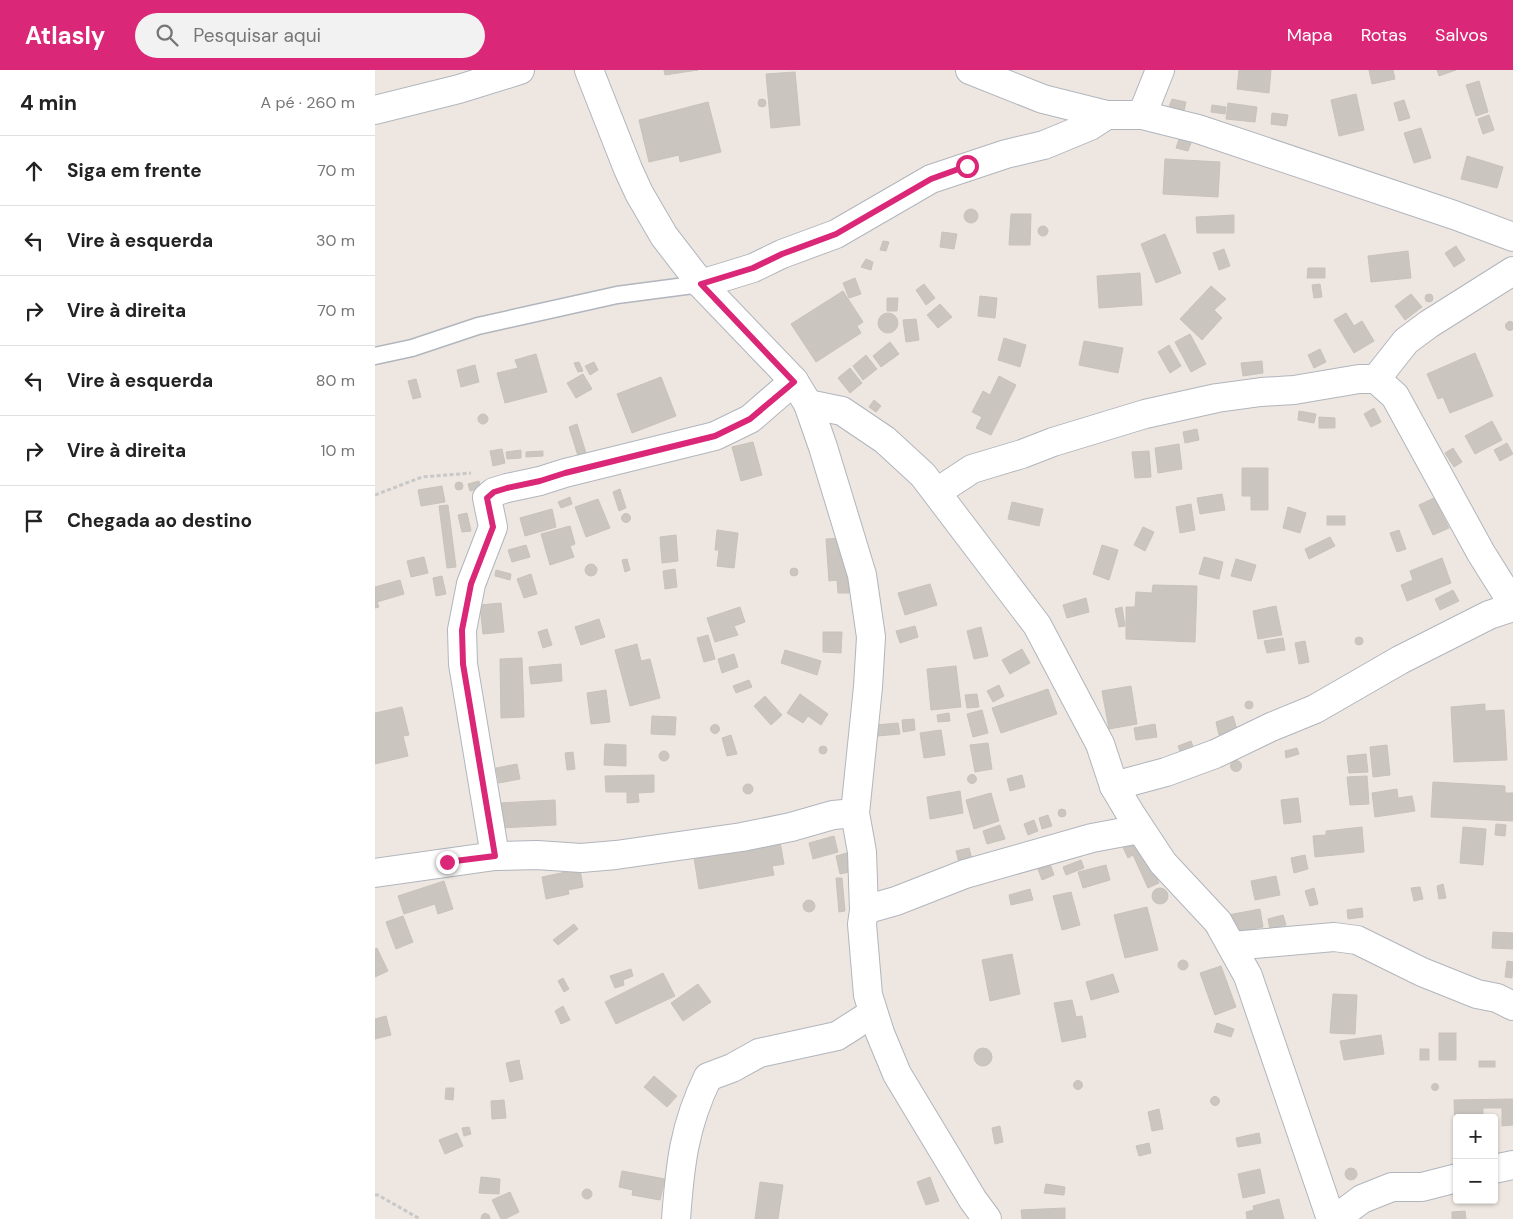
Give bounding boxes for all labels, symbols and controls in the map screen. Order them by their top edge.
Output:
search box [135,13,485,58]
text: Atlasly [25,20,105,51]
icon: search [153,21,181,49]
text: Pesquisar aqui [193,23,321,48]
text: Mapa [1287,23,1333,47]
text: Rotas [1361,23,1407,47]
text: Salvos [1435,23,1488,47]
text: 4 min [20,89,77,117]
text: A pé · 260 m [261,92,355,113]
route start [956,155,979,178]
icon: ahead [20,157,48,185]
text: Siga em frente [67,158,202,183]
text: 70 m [317,160,355,181]
icon: left [20,227,48,255]
text: Vire à esquerda [67,228,213,253]
text: 30 m [316,230,355,251]
icon: right [20,297,48,325]
text: Vire à direita [67,298,186,323]
text: 70 m [317,300,355,321]
icon: left [20,367,48,395]
text: Vire à esquerda [67,368,213,393]
text: 80 m [316,370,355,391]
icon: right [20,437,48,465]
text: Vire à direita [67,438,186,463]
text: 10 m [321,440,355,461]
icon: arrive [20,507,48,535]
text: Chegada ao destino [67,508,252,533]
route end [436,851,459,874]
map controls [1453,1114,1498,1204]
button: + [1453,1114,1498,1159]
button: − [1453,1159,1498,1204]

